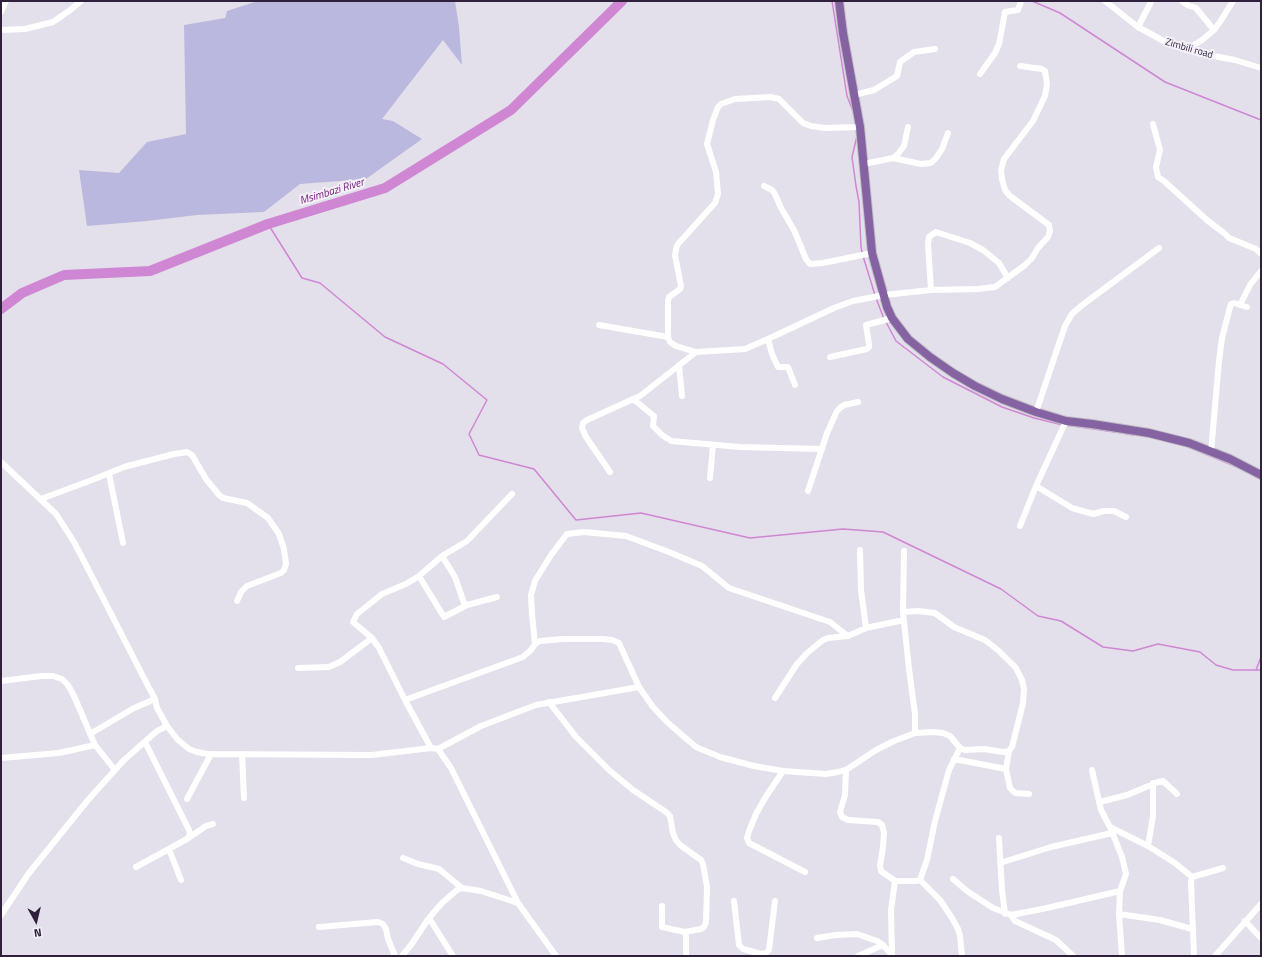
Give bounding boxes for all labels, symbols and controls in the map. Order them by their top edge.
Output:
street label: Zimbili road [1164,36,1214,62]
water label: Msimbazi River [298,176,366,208]
north arrow [16,901,56,941]
text: N [33,924,43,941]

